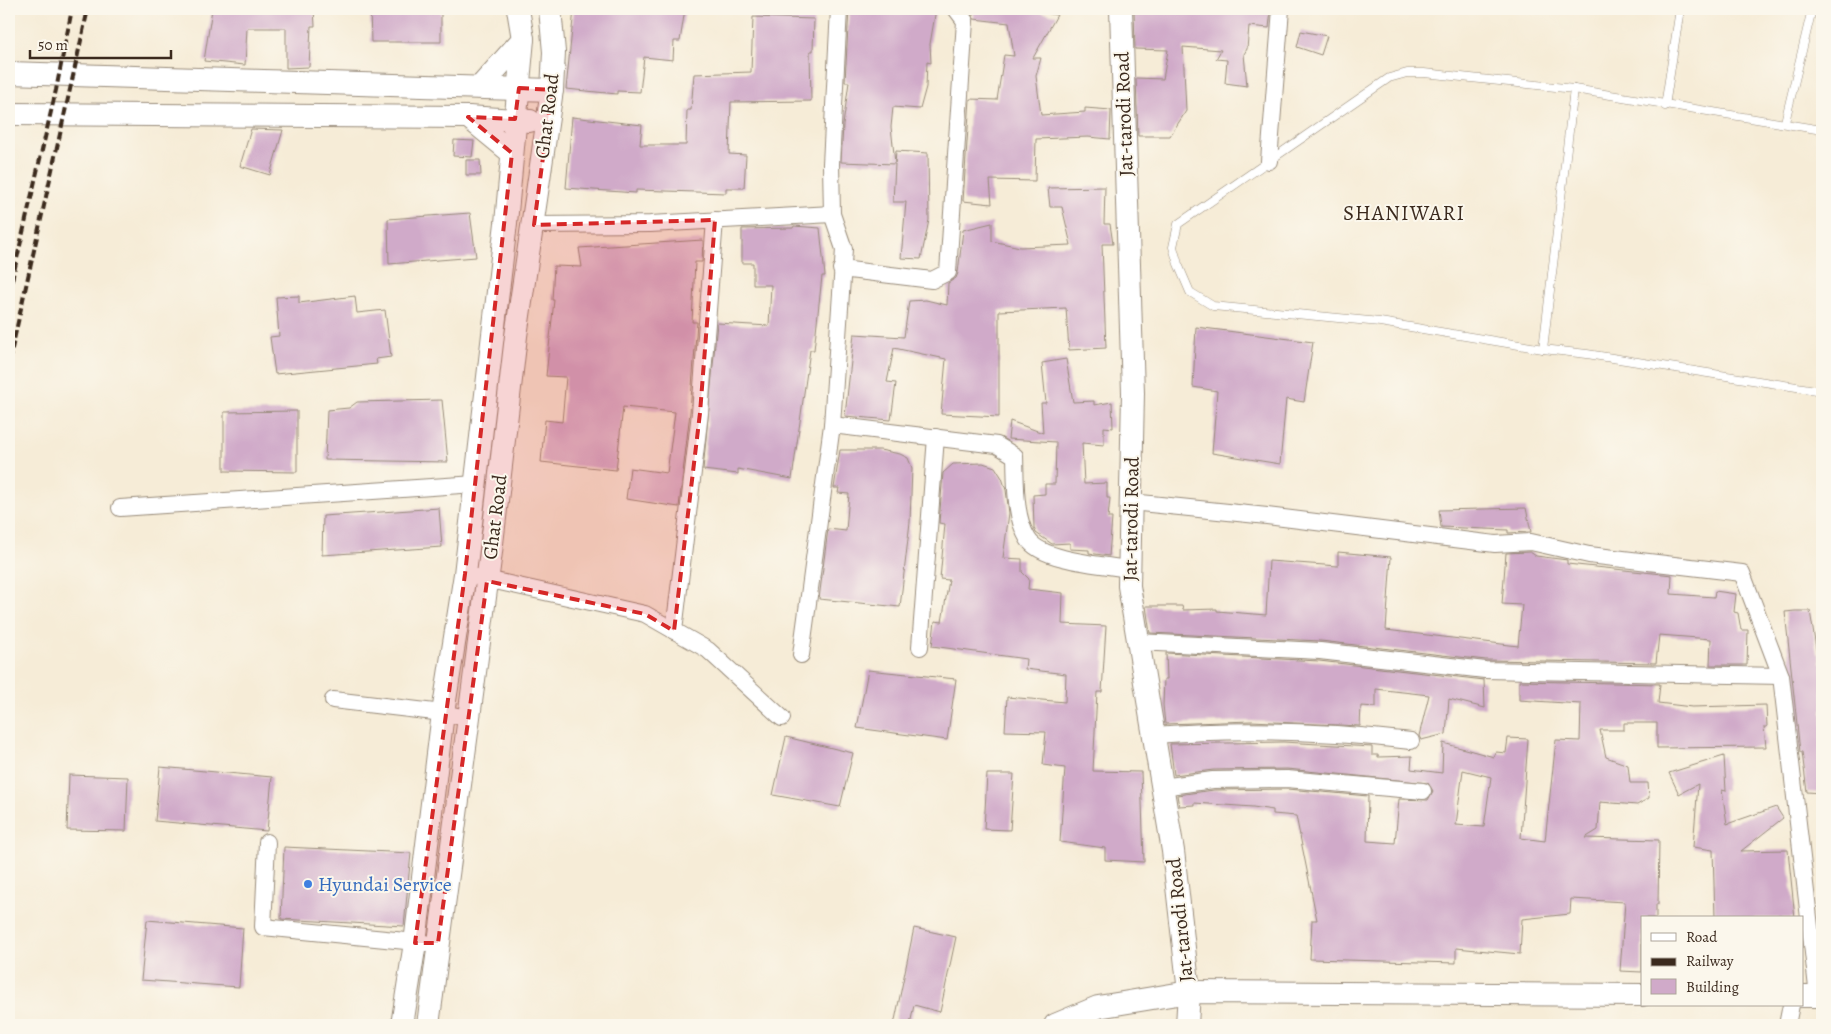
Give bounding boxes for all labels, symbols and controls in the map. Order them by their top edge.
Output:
scale bar [30,28,171,60]
text: 50 m [38,35,68,55]
street label: Jat-tarodi Road [1108,51,1140,177]
street label: Ghat Road [528,72,566,160]
district label: SHANIWARI [1343,199,1465,227]
street label: Jat-tarodi Road [1116,456,1146,582]
street label: Ghat Road [476,473,514,561]
street label: Jat-tarodi Road [1160,856,1200,983]
place label: Hyundai Service [318,871,452,898]
marker: Hyundai Service [302,878,314,890]
legend [1641,916,1804,1006]
text: Road [1686,927,1718,947]
text: Railway [1686,951,1734,971]
text: Building [1686,977,1739,997]

